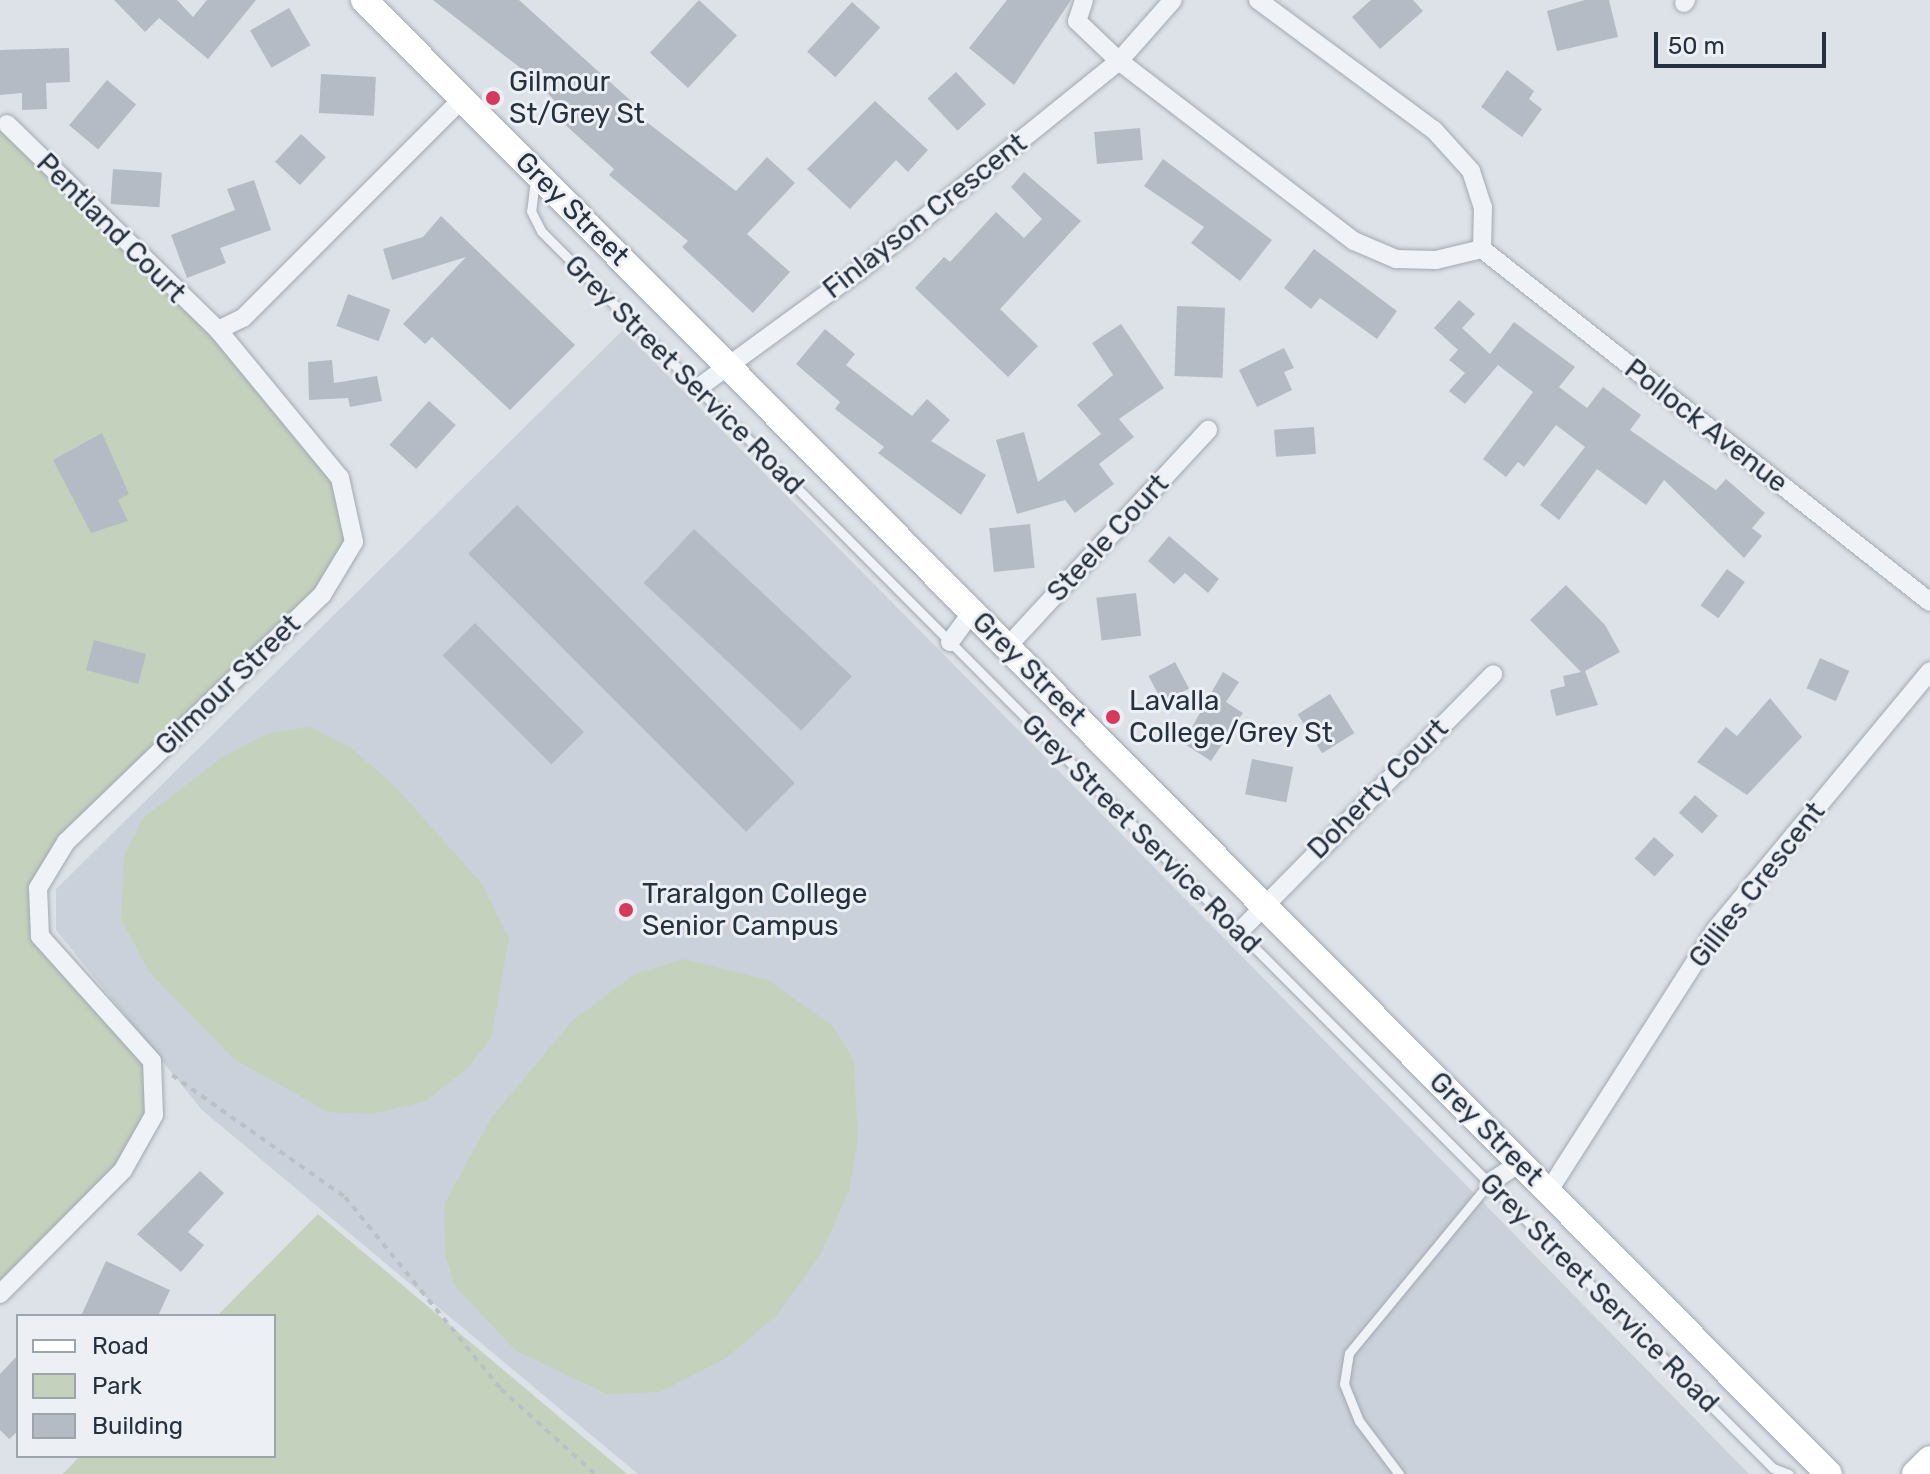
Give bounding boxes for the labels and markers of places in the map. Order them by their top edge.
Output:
place label: Gilmour St/Grey St [509,65,646,131]
marker: Gilmour St/Grey St [484,89,502,107]
place label: Lavalla College/Grey St [1129,684,1333,750]
marker: Lavalla College/Grey St [1104,708,1122,726]
place label: Traralgon College Senior Campus [642,877,867,943]
marker: Traralgon College Senior Campus [617,901,635,919]

